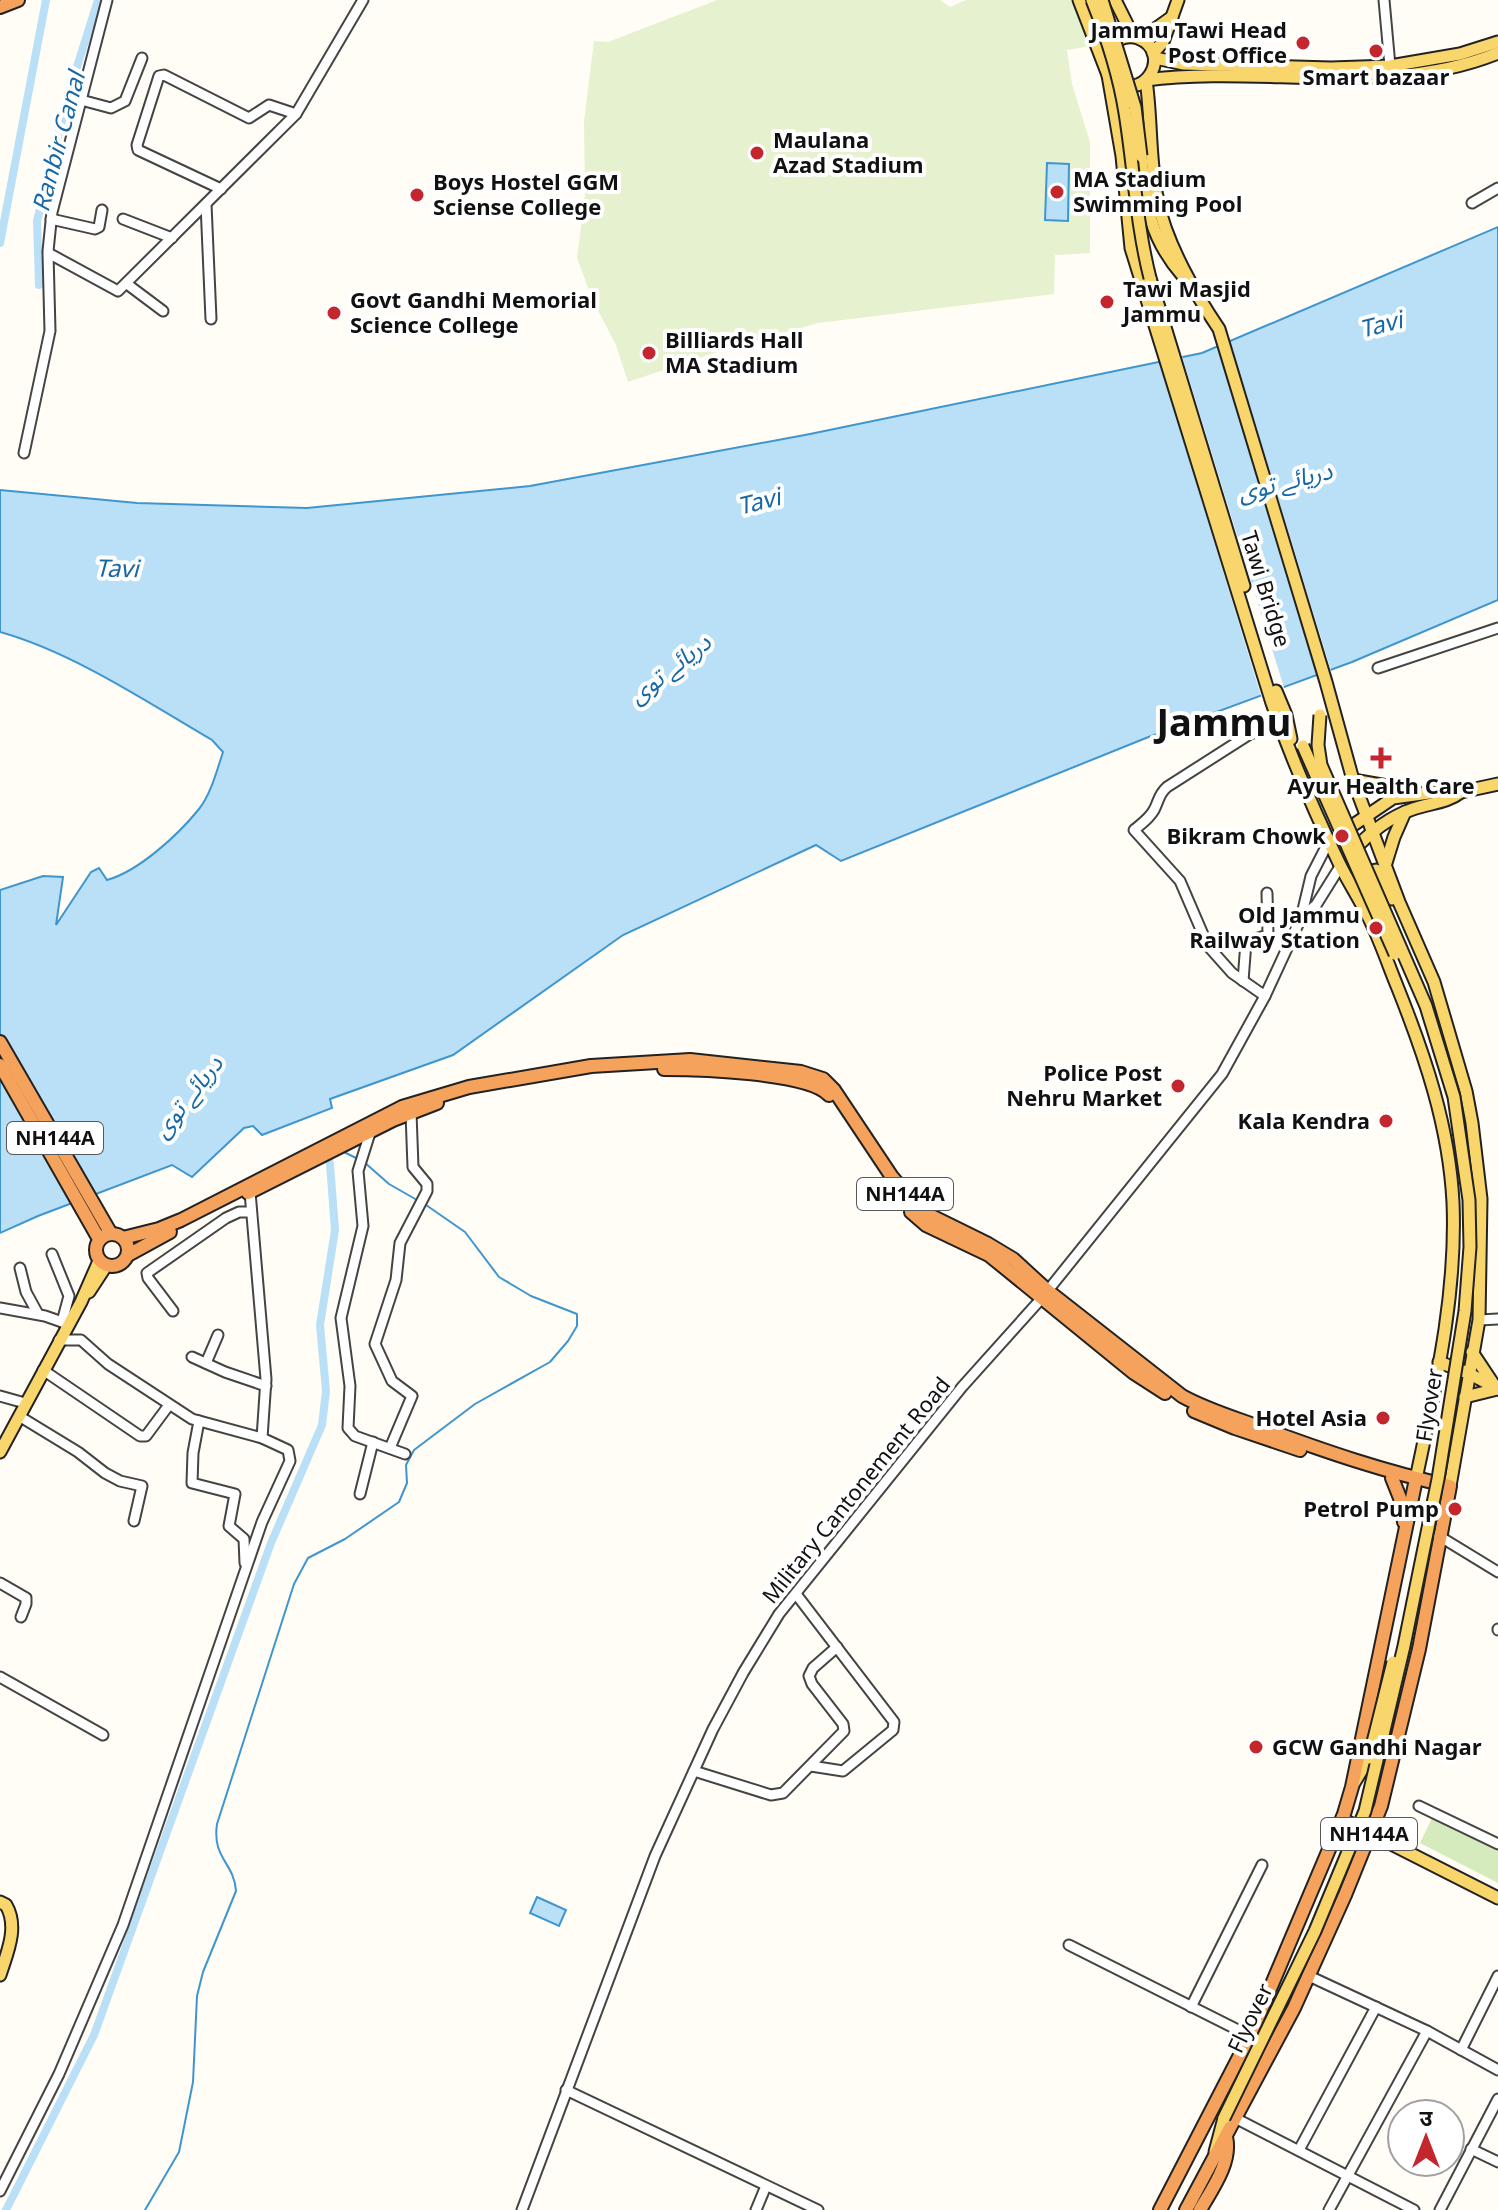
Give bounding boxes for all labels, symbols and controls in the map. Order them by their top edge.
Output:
place label: Jammu Tawi Head Post Office [1088,8,1287,79]
marker: Jammu Tawi Head Post Office [1294,34,1312,52]
marker: Smart bazaar [1367,42,1385,60]
place label: Smart bazaar [1303,55,1449,101]
water label: Ranbir Canal [16,64,103,218]
place label: Maulana Azad Stadium [773,118,924,189]
marker: Maulana Azad Stadium [748,144,766,162]
place label: MA Stadium Swimming Pool [1073,157,1242,228]
place label: Boys Hostel GGM Sciense College [433,160,619,231]
marker: MA Stadium Swimming Pool [1048,183,1066,201]
marker: Boys Hostel GGM Sciense College [408,186,426,204]
place label: Tawi Masjid Jammu [1121,267,1251,338]
place label: Govt Gandhi Memorial Science College [350,278,597,349]
marker: Tawi Masjid Jammu [1098,293,1116,311]
water label: Tavi [1354,295,1411,355]
marker: Govt Gandhi Memorial Science College [325,304,343,322]
place label: Billiards Hall MA Stadium [665,318,804,389]
marker: Billiards Hall MA Stadium [640,344,658,362]
water label: دریائے توی [1232,446,1339,519]
water label: Tavi [732,472,789,532]
street label: Tawi Bridge [1225,525,1305,653]
water label: Tavi [95,544,142,595]
water label: دریائے توی [617,619,724,719]
district label: Jammu [1153,684,1292,764]
marker: Ayur Health Care [1370,747,1392,769]
place label: Ayur Health Care [1287,764,1475,810]
place label: Bikram Chowk [1167,814,1326,860]
marker: Bikram Chowk [1333,827,1351,845]
place label: Old Jammu Railway Station [1189,893,1360,964]
marker: Old Jammu Railway Station [1367,919,1385,937]
water label: دریائے توی [139,1043,238,1151]
place label: Police Post Nehru Market [1006,1051,1162,1122]
marker: Police Post Nehru Market [1169,1077,1187,1095]
place label: Kala Kendra [1238,1099,1370,1145]
marker: Kala Kendra [1377,1112,1395,1130]
road number: NH144A [7,1122,103,1154]
road number: NH144A [857,1178,953,1210]
street label: Flyover [1401,1365,1458,1445]
street label: Military Cantonement Road [750,1366,964,1615]
place label: Hotel Asia [1255,1396,1367,1442]
marker: Hotel Asia [1374,1409,1392,1427]
place label: Petrol Pump [1303,1487,1439,1533]
marker: Petrol Pump [1446,1500,1464,1518]
place label: GCW Gandhi Nagar [1272,1725,1482,1771]
marker: GCW Gandhi Nagar [1247,1738,1265,1756]
road number: NH144A [1321,1818,1417,1850]
street label: Flyover [1214,1975,1288,2062]
text: उ [1420,2096,1434,2142]
north arrow [1386,2098,1466,2178]

